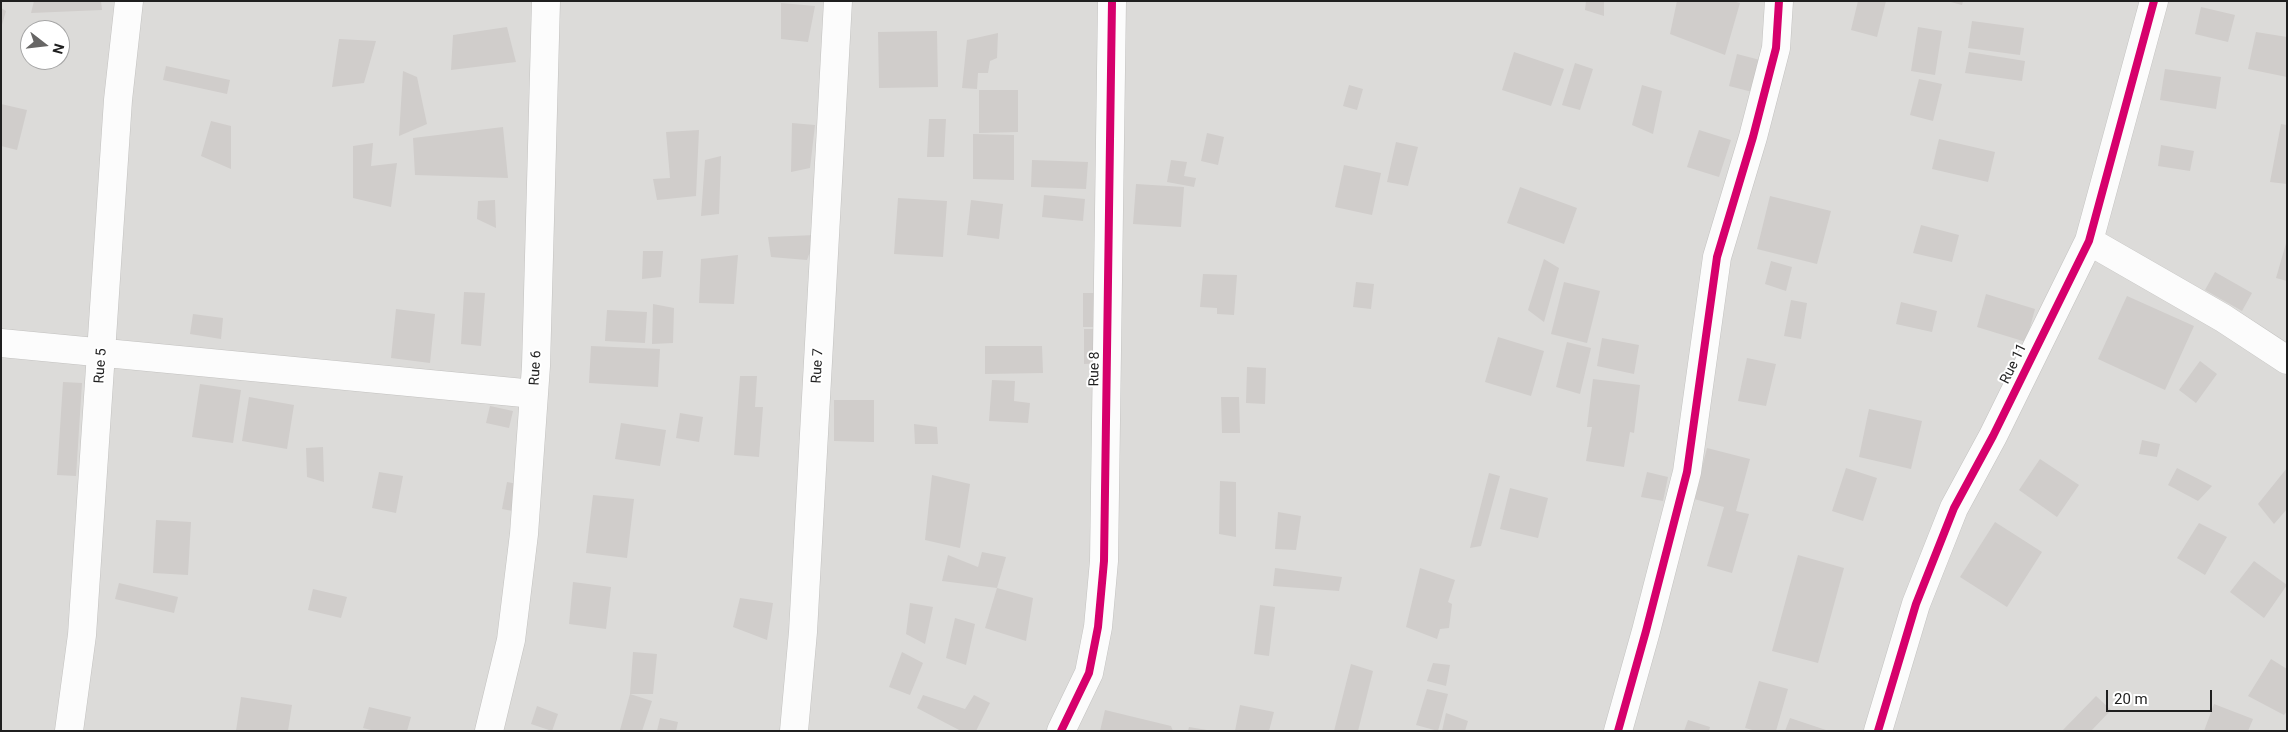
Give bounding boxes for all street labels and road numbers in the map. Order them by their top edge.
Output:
street label: Rue 11 [1997,341,2031,387]
street label: Rue 5 [91,348,111,384]
street label: Rue 7 [809,348,827,384]
street label: Rue 6 [527,350,545,386]
street label: Rue 8 [1086,351,1104,387]

